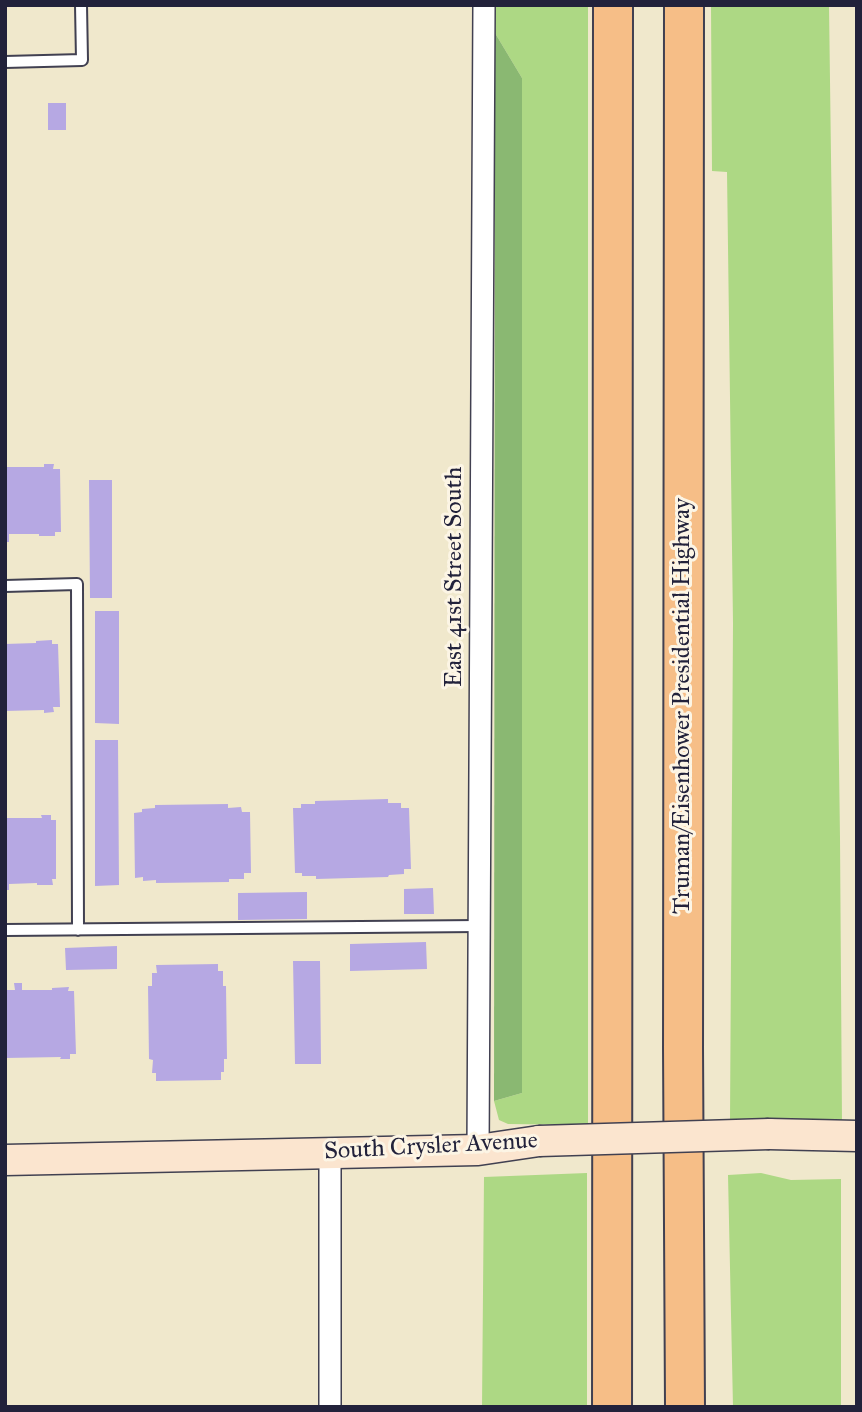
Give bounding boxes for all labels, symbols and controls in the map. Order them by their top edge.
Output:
street label: East 41st Street South [441,467,469,687]
street label: Truman/Eisenhower Presidential Highway [669,498,697,914]
street label: South Crysler Avenue [323,1127,539,1167]

